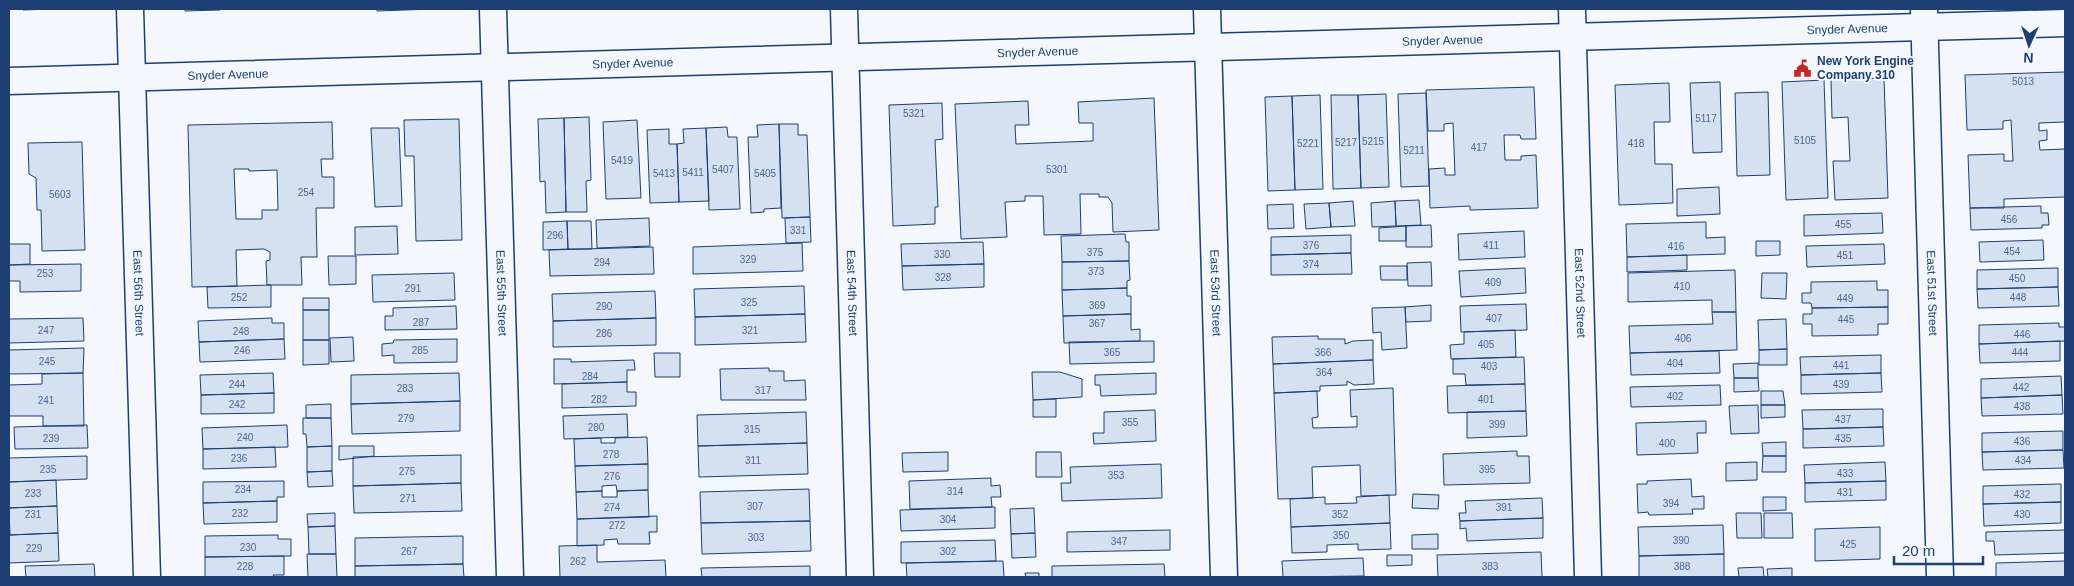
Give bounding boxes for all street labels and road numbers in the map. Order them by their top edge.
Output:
street label: Snyder Avenue [1806,21,1888,37]
street label: Snyder Avenue [1402,32,1484,49]
street label: Snyder Avenue [997,44,1079,60]
street label: Snyder Avenue [592,55,674,72]
street label: Snyder Avenue [187,67,269,83]
street label: East 52nd Street [1572,248,1588,339]
street label: East 53rd Street [1207,249,1224,337]
street label: East 56th Street [130,250,147,337]
street label: East 55th Street [493,250,510,337]
street label: East 54th Street [844,250,860,337]
street label: East 51st Street [1924,250,1940,336]

